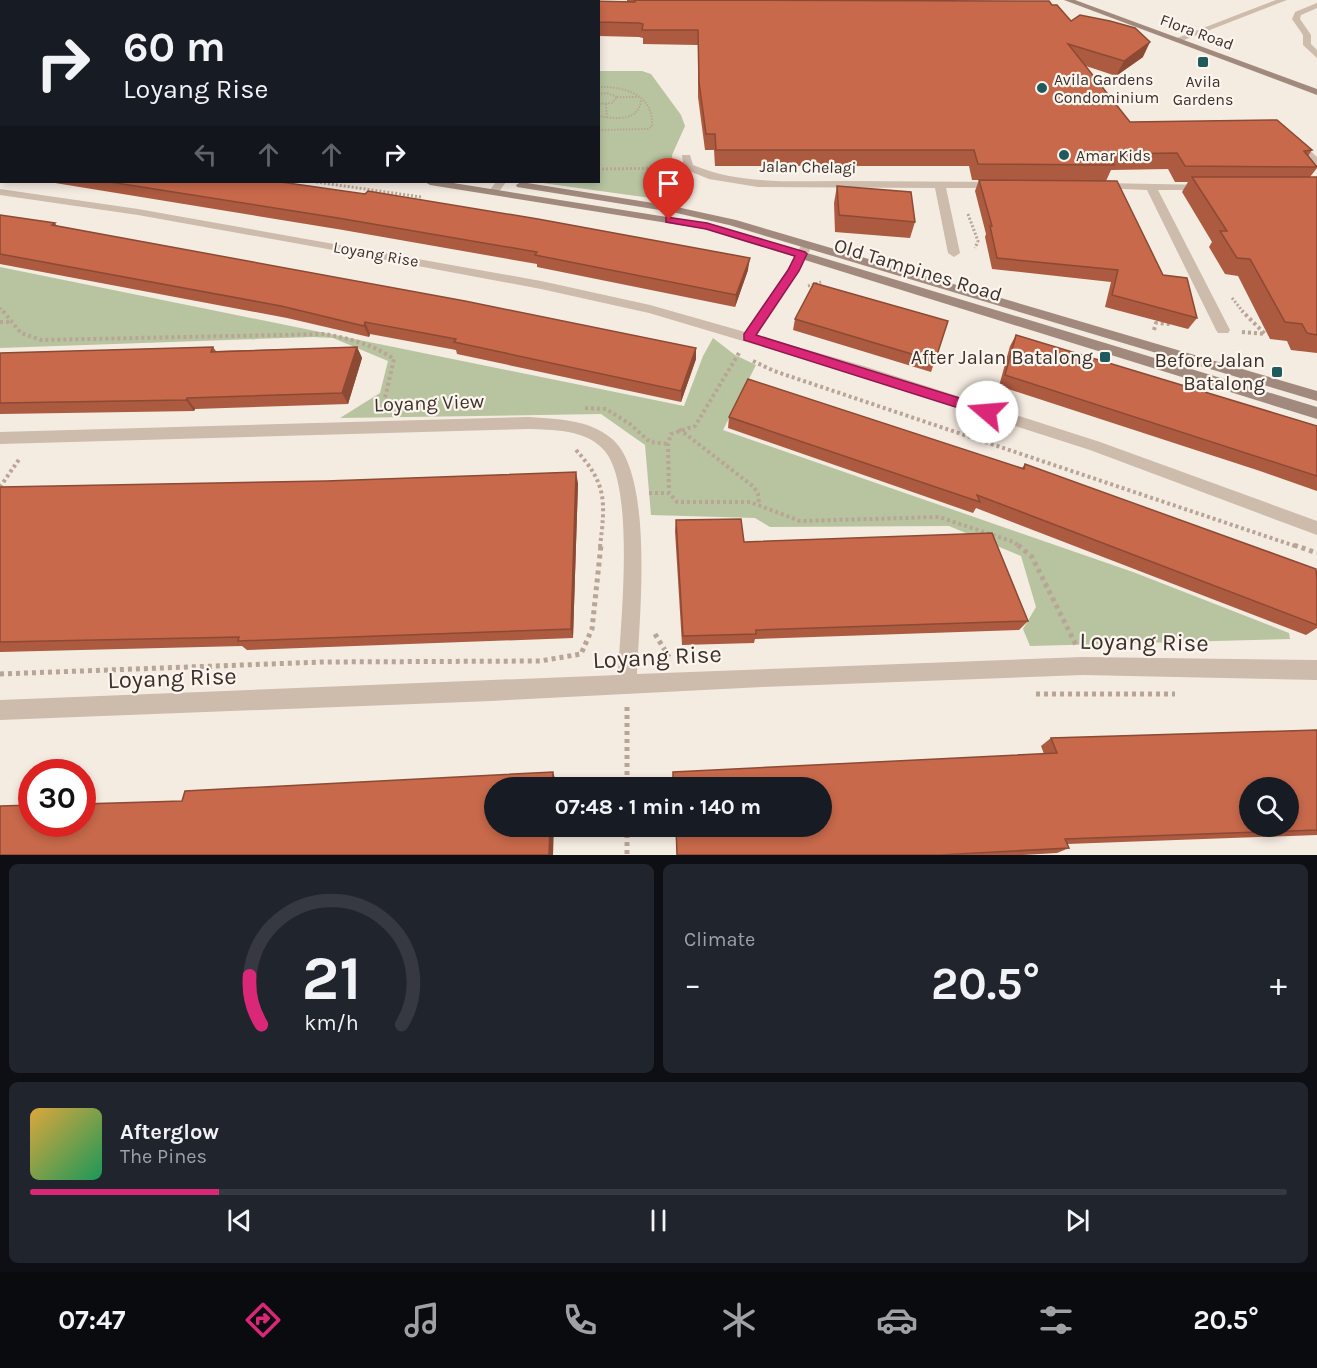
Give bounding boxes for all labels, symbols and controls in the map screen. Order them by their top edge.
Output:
street label: Flora Road [1158,10,1236,54]
text: 60 m [123,22,226,72]
icon: right [24,24,102,102]
marker: Avila Gardens [1196,55,1210,69]
place label: Avila Gardens Condominium [1054,70,1159,107]
place label: Avila Gardens [1173,72,1233,109]
text: Loyang Rise [123,73,268,105]
marker: Avila Gardens Condominium [1035,81,1049,95]
icon: left [189,138,222,171]
icon: ahead [252,138,285,171]
icon: ahead [315,138,348,171]
icon: right [378,138,411,171]
place label: Amar Kids [1076,146,1151,165]
marker: Amar Kids [1057,148,1071,162]
street label: Jalan Chelagi [759,157,857,177]
pin [643,158,694,220]
icon: arrive [652,167,685,200]
street label: Old Tampines Road [831,234,1005,306]
street label: Loyang Rise [332,237,420,271]
place label: After Jalan Batalong [911,346,1093,369]
place label: Before Jalan Batalong [1155,349,1265,395]
marker: After Jalan Batalong [1098,350,1112,364]
marker: Before Jalan Batalong [1270,365,1284,379]
position arrow [955,380,1019,444]
street label: Loyang View [373,390,485,416]
street label: Loyang Rise [1079,627,1209,657]
street label: Loyang Rise [592,640,722,674]
street label: Loyang Rise [107,662,237,694]
speed limit sign: 30 [18,759,96,837]
map controls [1239,777,1299,837]
button: search [1239,777,1299,837]
text: 07:48 · 1 min · 140 m [555,794,761,820]
text: Climate [684,928,755,951]
text: 21 [301,942,361,1015]
text: 20.5° [931,958,1040,1010]
text: − [684,965,701,1003]
text: + [1270,965,1287,1003]
text: km/h [304,1011,359,1036]
text: Afterglow [120,1119,219,1145]
text: The Pines [120,1145,207,1168]
icon: previous [223,1204,256,1237]
icon: pause [642,1204,675,1237]
icon: next [1061,1204,1094,1237]
icon: directions [242,1299,284,1341]
icon: music [401,1299,443,1341]
icon: phone [559,1299,601,1341]
icon: climate [718,1299,760,1341]
icon: car [876,1299,918,1341]
icon: filters [1035,1299,1077,1341]
text: 07:47 [58,1304,126,1336]
text: 20.5° [1193,1304,1259,1336]

